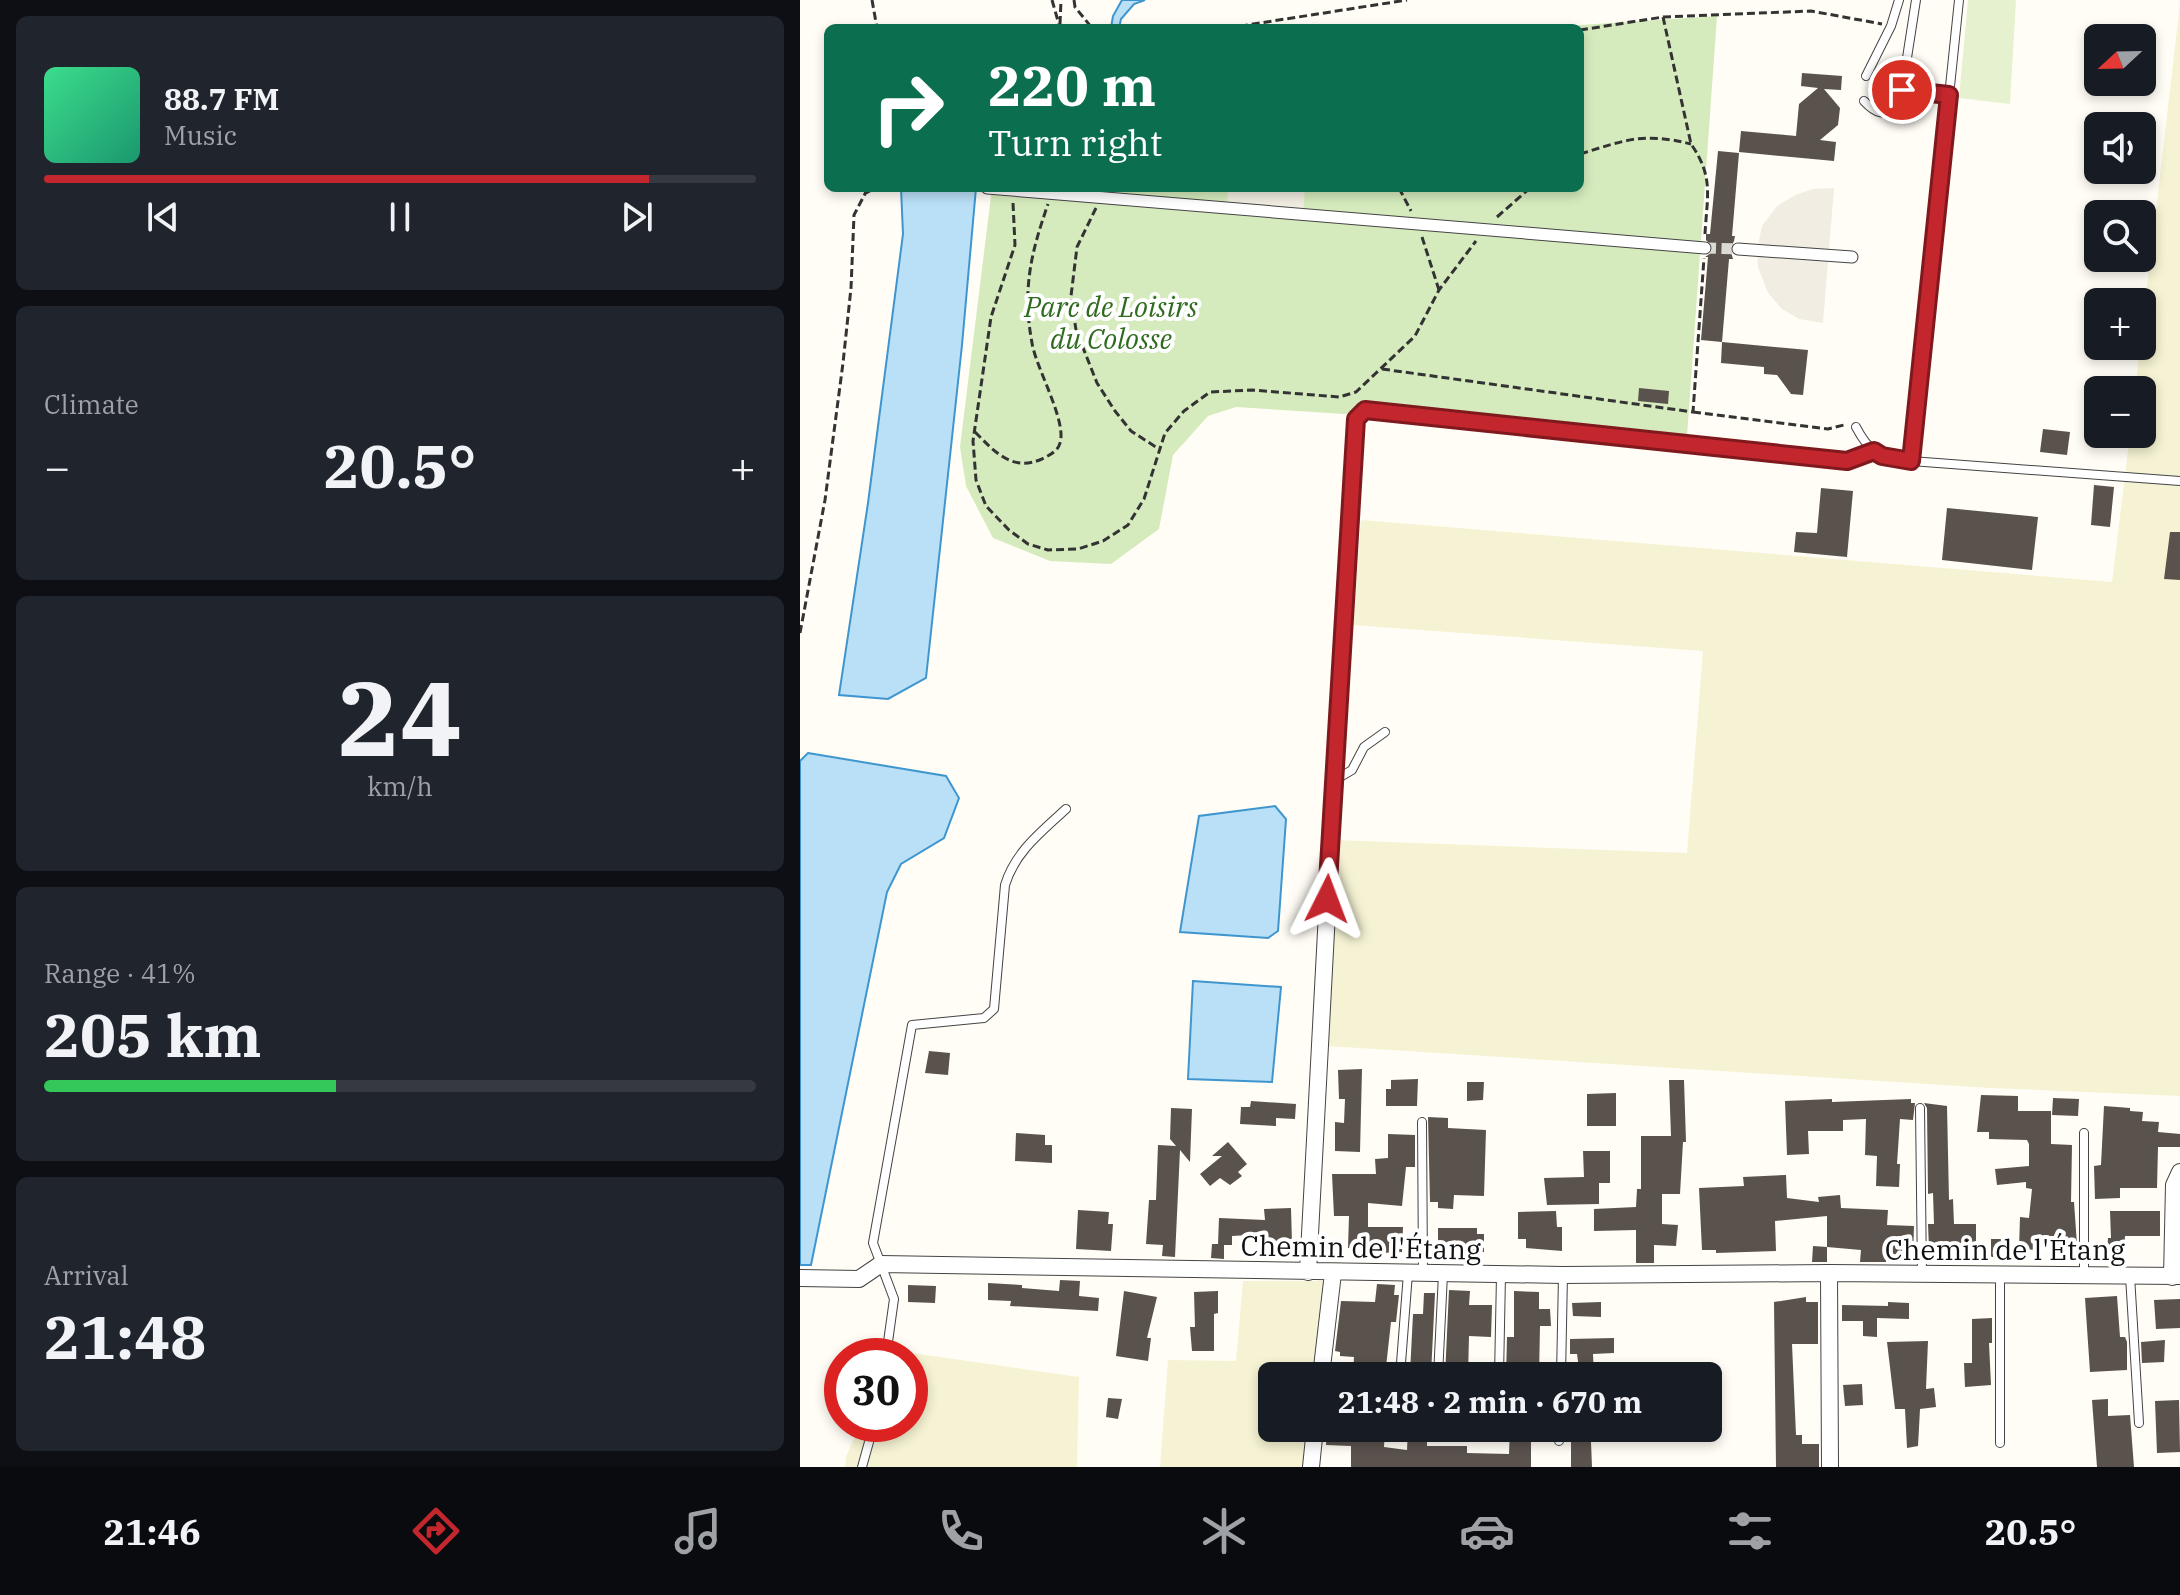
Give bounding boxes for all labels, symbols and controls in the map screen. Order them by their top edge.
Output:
north arrow [2084,24,2156,96]
map controls [2084,24,2156,448]
text: 220 m [988,49,1156,121]
icon: right [856,56,960,160]
pin [1868,56,1936,124]
icon: arrive [1880,68,1924,112]
text: 88.7 FM [164,79,279,118]
button: sound [2084,112,2156,184]
text: Music [164,118,237,152]
text: Turn right [988,119,1162,166]
icon: previous [141,195,185,239]
icon: pause [378,195,422,239]
icon: next [615,195,659,239]
button: search [2084,200,2156,272]
park label: Parc de Loisirs du Colosse [1023,288,1198,357]
button: + [2084,288,2156,360]
button: − [2084,376,2156,448]
text: Climate [44,387,139,421]
text: 20.5° [323,426,477,505]
text: − [44,438,70,495]
text: + [730,438,756,495]
text: 24 [338,649,462,785]
text: km/h [367,769,433,803]
position arrow [1285,857,1369,941]
text: Range · 41% [44,956,196,990]
text: 205 km [44,995,262,1074]
street label: Chemin de l'Étang [1240,1226,1482,1268]
street label: Chemin de l'Étang [1885,1231,2125,1268]
text: Arrival [44,1258,129,1292]
text: 21:48 [44,1297,206,1376]
speed limit sign: 30 [824,1338,928,1442]
text: 21:48 · 2 min · 670 m [1338,1382,1642,1421]
icon: directions [408,1503,464,1559]
icon: music [670,1503,726,1559]
icon: phone [933,1503,989,1559]
icon: climate [1196,1503,1252,1559]
icon: car [1459,1503,1515,1559]
icon: filters [1722,1503,1778,1559]
text: 21:46 [103,1508,201,1555]
text: 20.5° [1985,1508,2077,1555]

